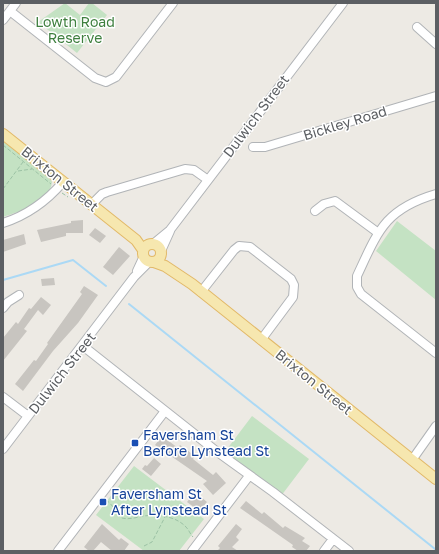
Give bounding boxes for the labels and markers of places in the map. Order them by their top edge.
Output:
place label: Faversham St Before Lynstead St [143,426,269,459]
marker: Faversham St Before Lynstead St [130,438,140,448]
place label: Faversham St After Lynstead St [111,485,227,518]
marker: Faversham St After Lynstead St [98,497,108,507]

